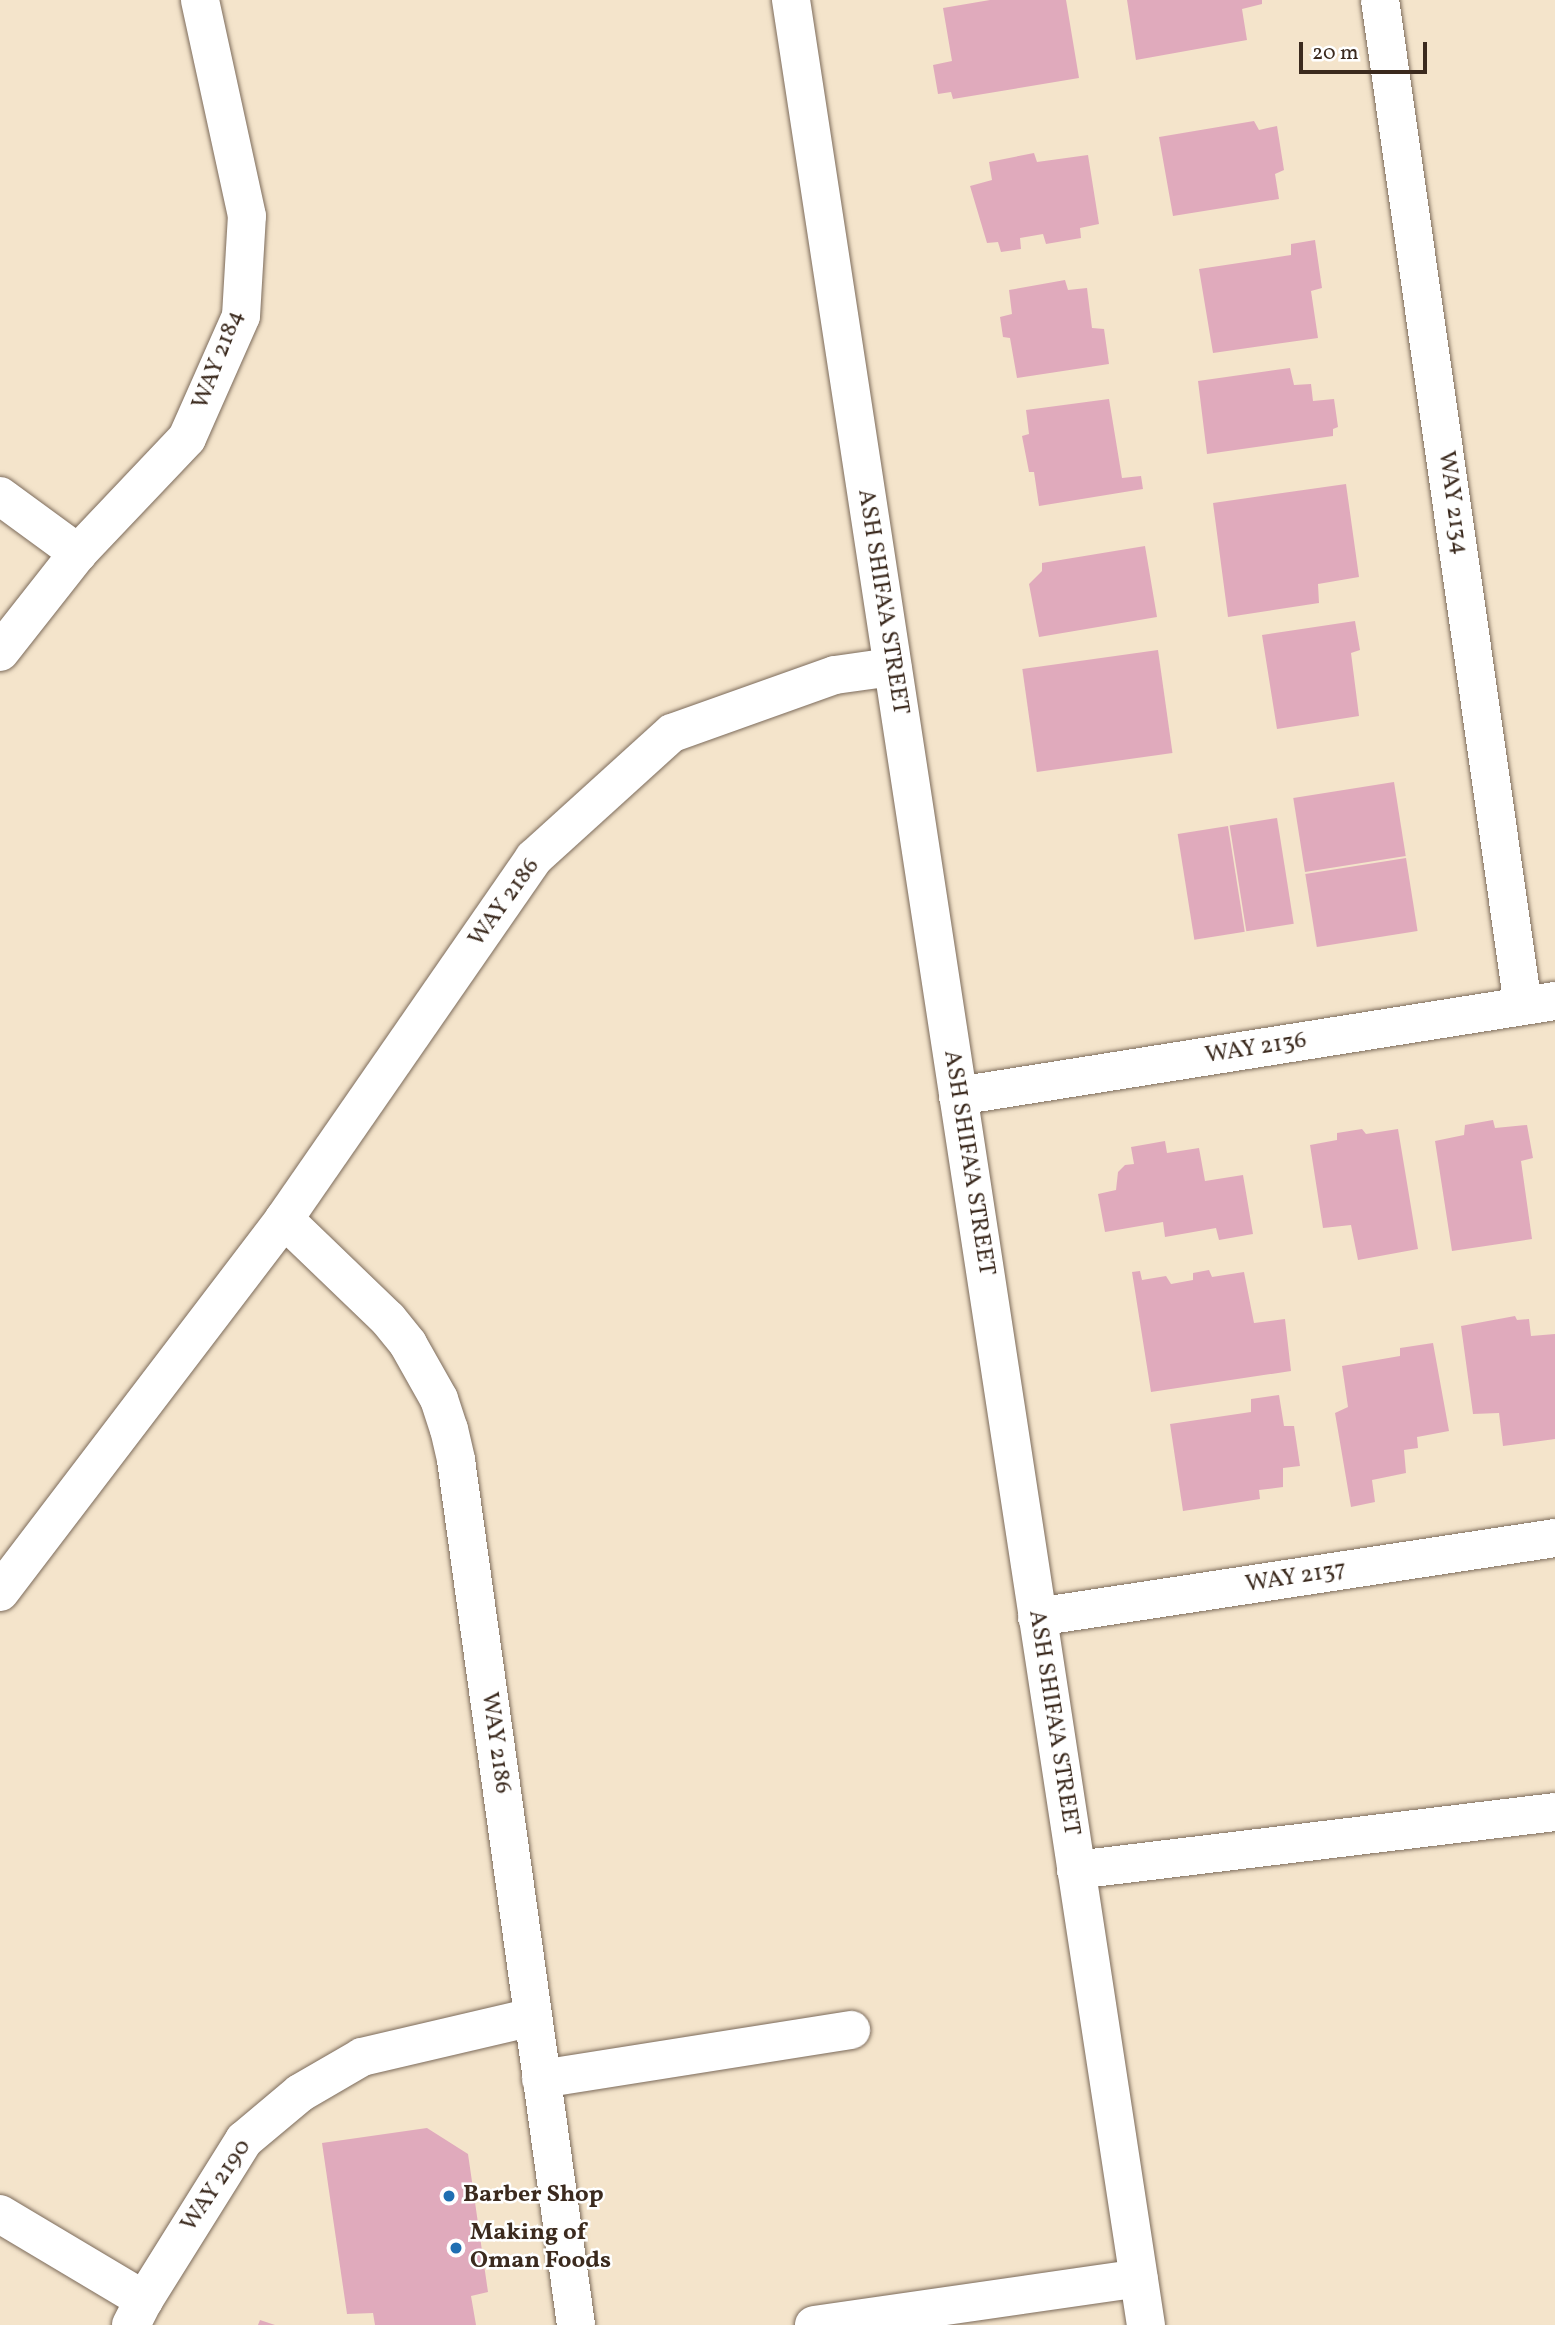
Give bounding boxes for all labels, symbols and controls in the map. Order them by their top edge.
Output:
scale bar [1303,28,1431,72]
text: 20 m [1312,39,1358,68]
street label: WAY 2184 [187,306,251,414]
street label: WAY 2134 [1430,449,1474,557]
street label: ASH SHIFA'A STREET [850,487,914,717]
street label: WAY 2186 [463,853,547,953]
street label: WAY 2136 [1203,1027,1309,1071]
street label: ASH SHIFA'A STREET [936,1048,1000,1278]
street label: WAY 2137 [1243,1556,1349,1600]
street label: ASH SHIFA'A STREET [1021,1608,1085,1838]
street label: WAY 2186 [474,1690,516,1796]
street label: WAY 2190 [175,2134,259,2238]
place label: Barber Shop [463,2182,604,2210]
marker: Barber Shop [441,2188,457,2204]
place label: Making of Oman Foods [470,2220,611,2276]
marker: Making of Oman Foods [448,2240,464,2256]

